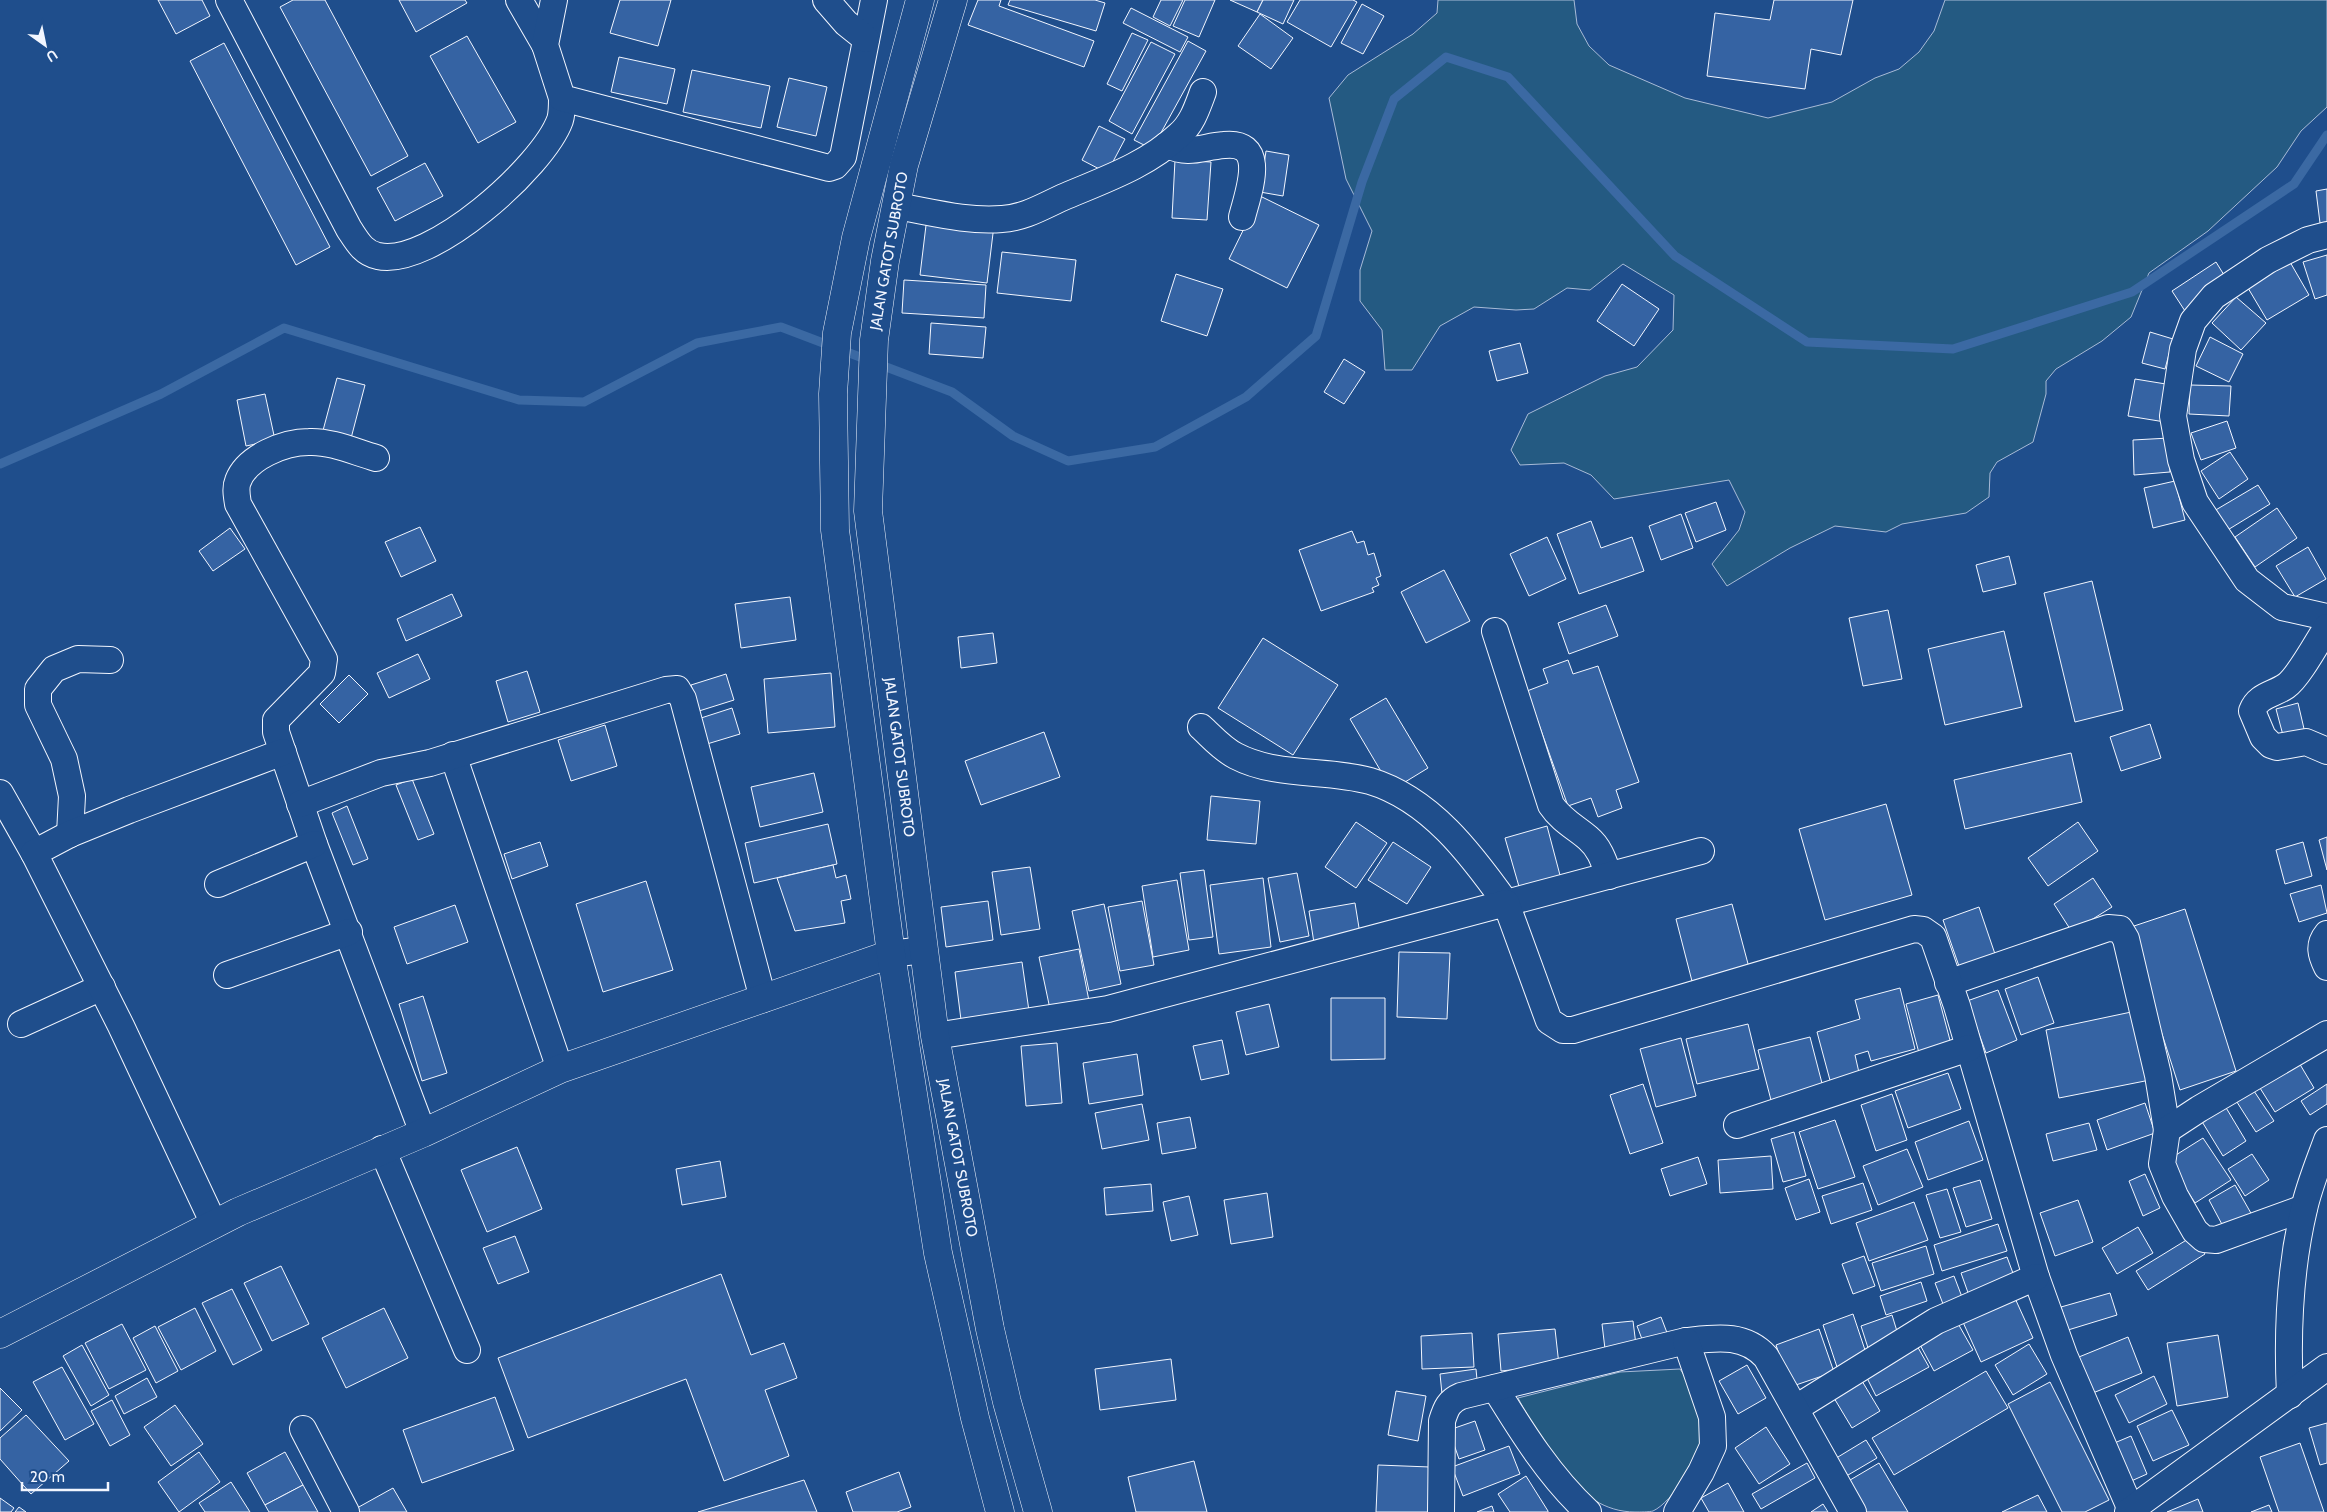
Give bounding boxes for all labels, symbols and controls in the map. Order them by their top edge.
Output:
north arrow [20,20,70,70]
text: U [43,46,61,66]
street label: JALAN GATOT SUBROTO [866,170,912,333]
street label: JALAN GATOT SUBROTO [880,675,919,838]
street label: JALAN GATOT SUBROTO [934,1076,982,1238]
scale bar [22,1460,109,1492]
text: 20 m [30,1468,65,1486]

